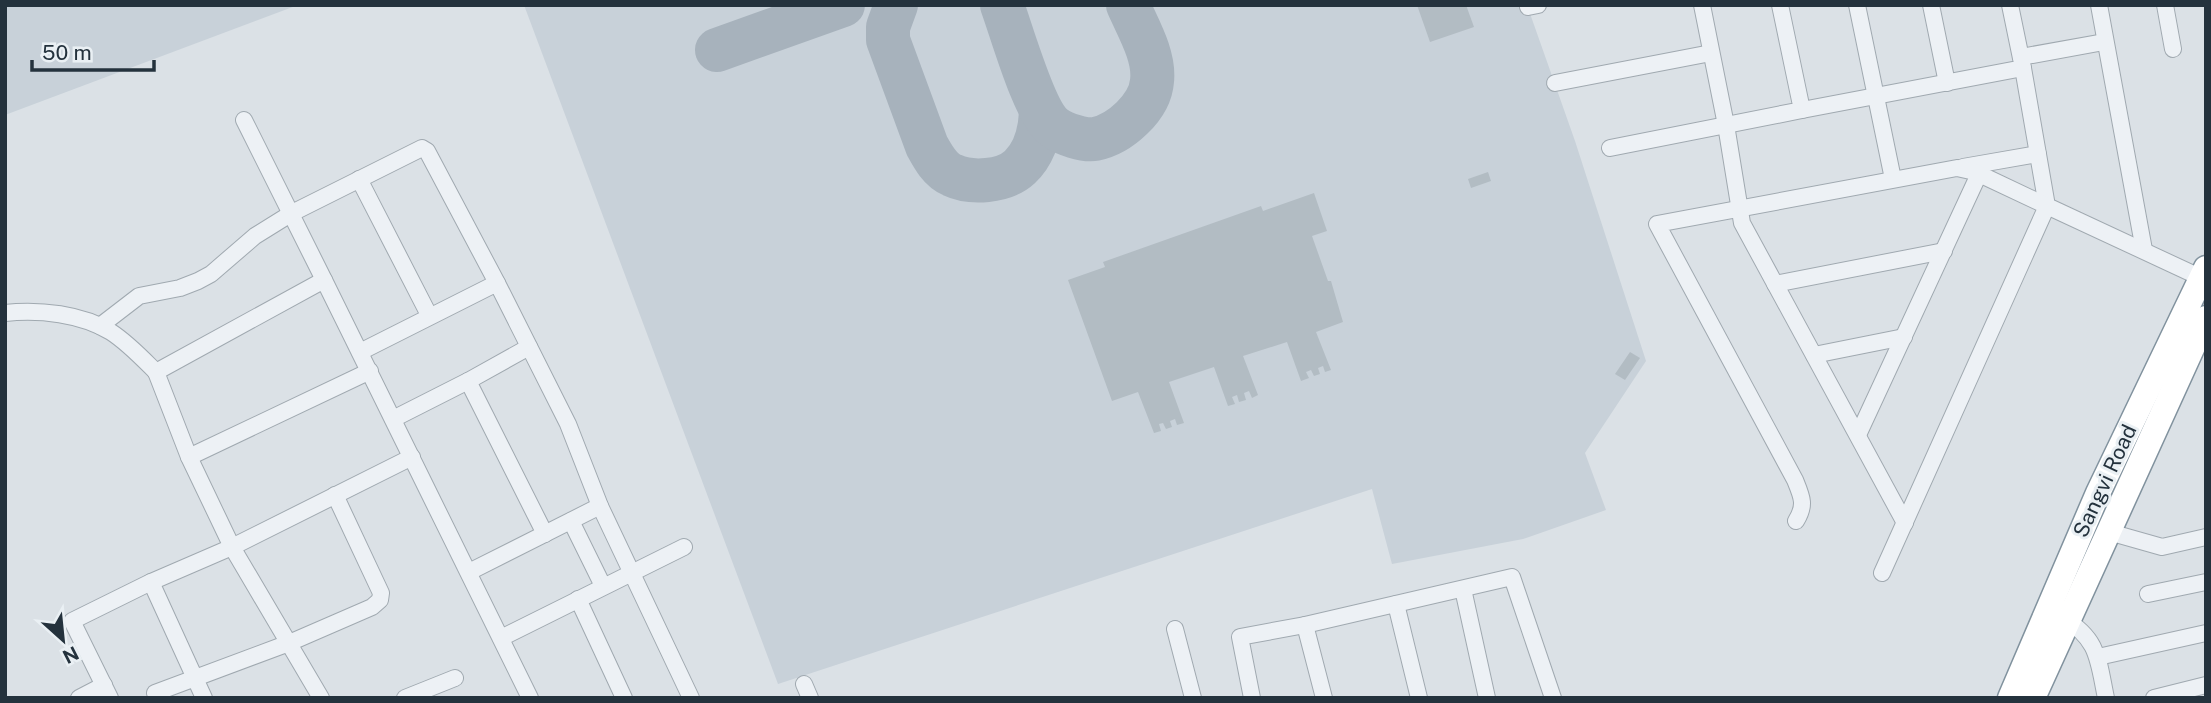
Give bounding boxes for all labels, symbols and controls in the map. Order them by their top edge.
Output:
scale bar [32,28,154,72]
text: 50 m [42,40,92,65]
street label: Sangvi Road [2068,420,2142,541]
north arrow [28,605,98,675]
text: N [59,642,82,668]

